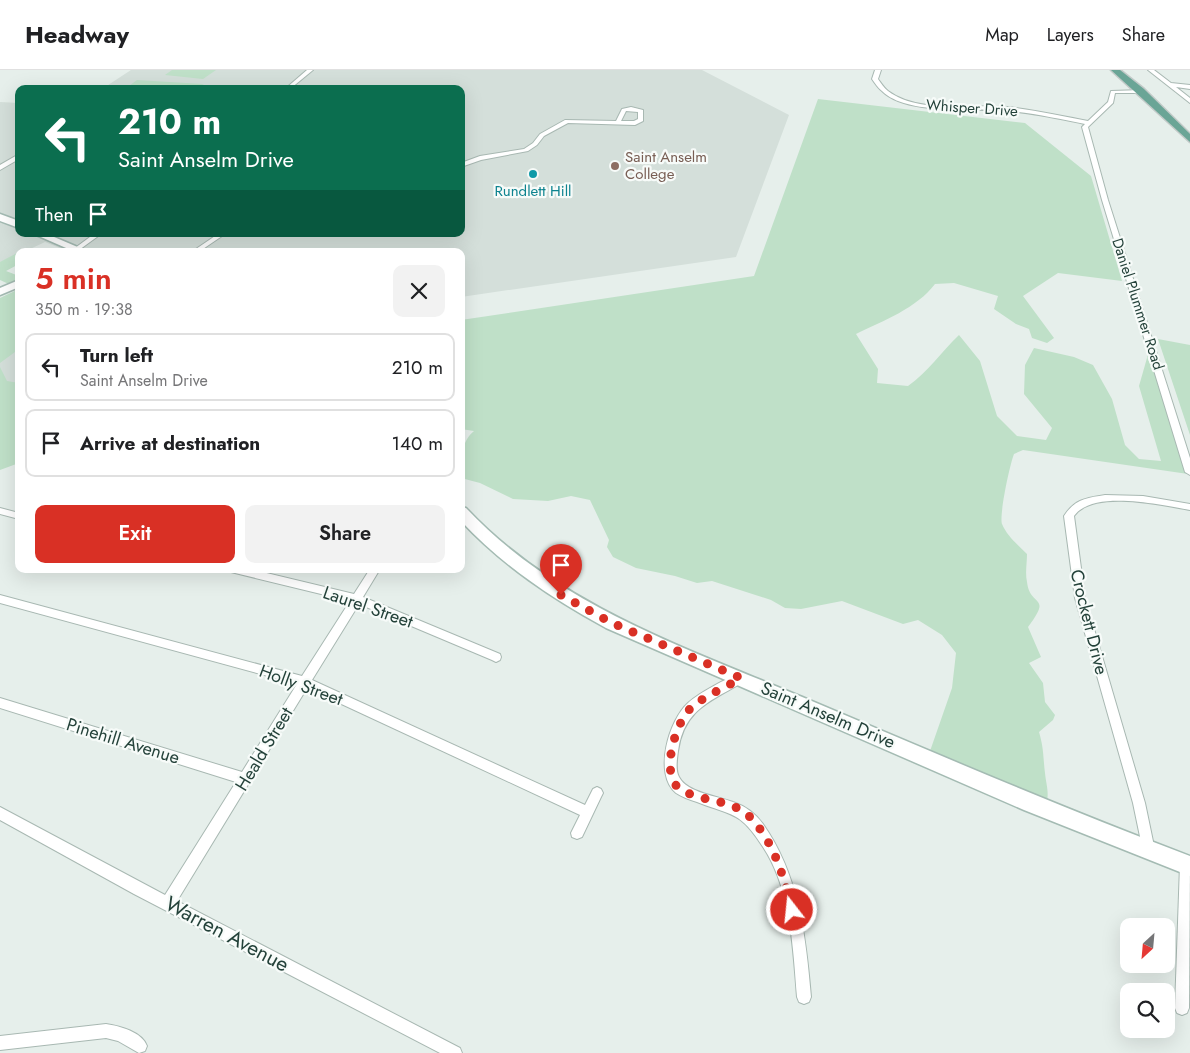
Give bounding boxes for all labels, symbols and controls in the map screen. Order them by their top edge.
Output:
text: Headway [25,17,129,52]
text: Map [985,22,1019,48]
text: Layers [1047,22,1094,48]
text: Share [1122,22,1165,48]
street label: Whisper Drive [925,94,1019,122]
text: 210 m [118,97,221,147]
icon: left [35,105,100,170]
text: Saint Anselm Drive [118,143,294,175]
place label: Saint Anselm College [625,146,707,185]
marker: Saint Anselm College [609,160,621,172]
marker: Rundlett Hill [527,168,539,180]
place label: Rundlett Hill [494,180,572,202]
icon: arrive [84,200,112,228]
text: Then [35,201,74,228]
street label: Daniel Plummer Road [1106,235,1170,373]
text: 5 min [35,257,112,300]
button: close [393,265,445,317]
text: 350 m · 19:38 [35,298,133,321]
text: Turn left [80,342,153,369]
icon: left [37,353,65,381]
text: 210 m [392,354,443,381]
text: Saint Anselm Drive [80,369,208,392]
icon: arrive [37,429,65,457]
text: Arrive at destination [80,430,260,457]
text: 140 m [391,430,443,457]
button: Exit [35,505,235,563]
button: Share [245,505,445,563]
pin [540,544,582,595]
icon: arrive [547,551,575,579]
street label: Crockett Drive [1063,567,1115,677]
street label: Laurel Street [319,579,417,635]
street label: Holly Street [256,658,347,712]
street label: Saint Anselm Drive [757,675,899,755]
street label: Heald Street [229,702,300,796]
street label: Pinehill Avenue [63,711,183,771]
position arrow [765,883,817,935]
street label: Warren Avenue [160,889,294,979]
north arrow [1120,918,1175,972]
map controls [1120,918,1175,1038]
button: search [1120,983,1175,1038]

